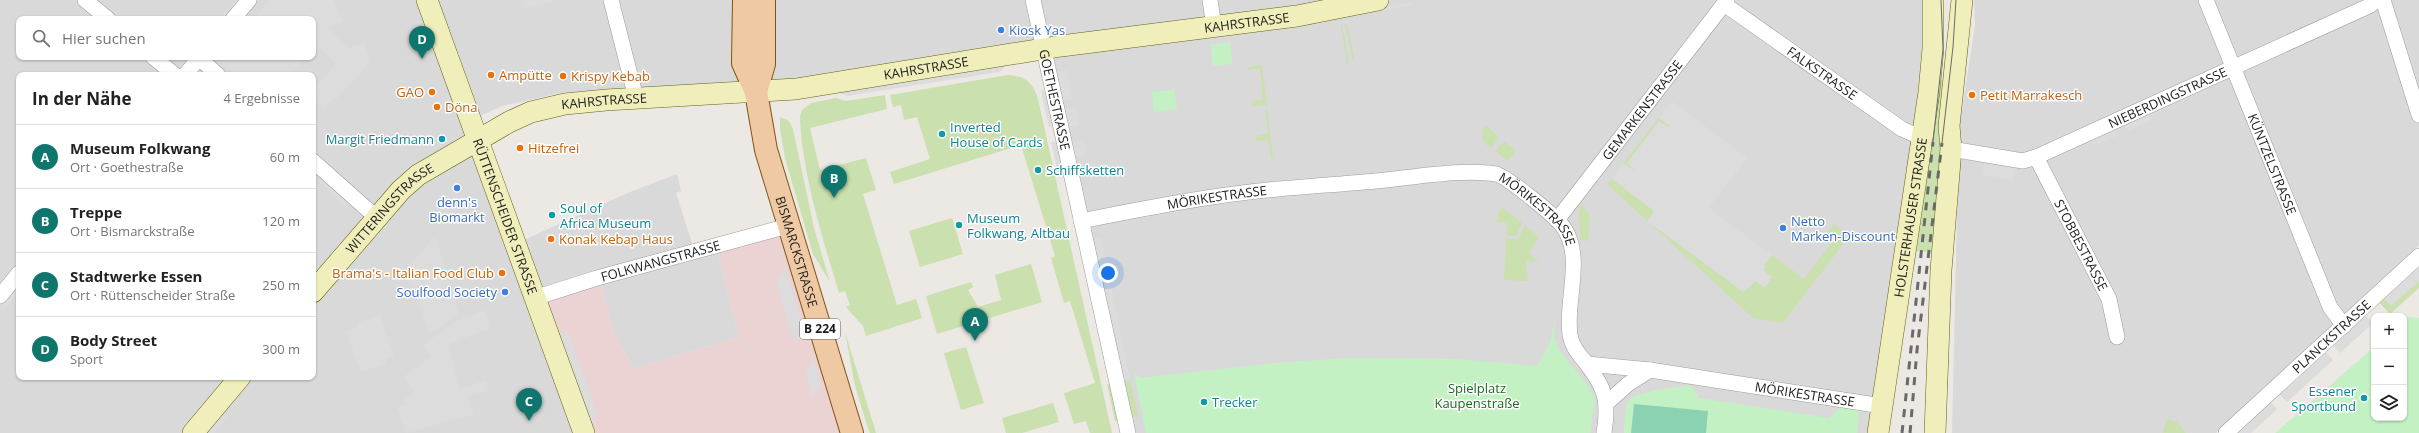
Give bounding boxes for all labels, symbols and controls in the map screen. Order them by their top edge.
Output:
street label: KAHRSTRASSE [1203,8,1290,37]
search box [16,16,316,60]
place label: Kiosk Yas [1009,21,1065,39]
marker: Kiosk Yas [996,25,1006,35]
pin: D [409,26,435,59]
icon: search [30,27,52,49]
text: Hier suchen [62,28,146,48]
street label: FALKSTRASSE [1784,42,1861,104]
street label: GOETHESTRASSE [1035,47,1075,152]
street label: KAHRSTRASSE [882,52,970,84]
street label: GEMARKENSTRASSE [1598,56,1686,164]
street label: NIEBERDINGSTRASSE [2105,63,2230,132]
place label: Ampütte [499,66,552,84]
place label: Krispy Kebab [571,67,650,85]
marker: Ampütte [486,70,496,80]
marker: Krispy Kebab [558,71,568,81]
place label: GAO [396,83,424,101]
place label: Petit Marrakesch [1980,86,2082,104]
text: In der Nähe [32,87,131,110]
marker: GAO [427,87,437,97]
text: 4 Ergebnisse [223,89,300,107]
street label: KAHRSTRASSE [560,89,647,113]
marker: Petit Marrakesch [1967,90,1977,100]
place label: Döna [445,98,477,116]
marker: Döna [432,102,442,112]
street label: KÜNTZELSTRASSE [2244,111,2301,218]
place label: Inverted House of Cards [950,118,1043,151]
marker: Inverted House of Cards [937,129,947,139]
place label: Margit Friedmann [326,130,434,148]
marker: Margit Friedmann [437,134,447,144]
street label: RÜTTENSCHEIDER STRASSE [469,136,542,297]
street label: HOLSTERHAUSER STRASSE [1889,136,1931,298]
text: Museum Folkwang [70,138,210,158]
place label: Hitzefrei [528,139,579,157]
marker: Hitzefrei [515,143,525,153]
text: A [41,148,49,166]
text: 60 m [270,148,300,166]
text: Ort · Goethestraße [70,158,183,176]
street label: WITTERINGSTRASSE [341,159,437,257]
place label: Schiffsketten [1046,161,1124,179]
pin: B [821,165,847,198]
marker: Schiffsketten [1033,165,1043,175]
street label: MÖRIKESTRASSE [1496,168,1580,248]
street label: MÖRIKESTRASSE [1165,181,1268,213]
marker: denn's Biomarkt [452,183,462,193]
place label: denn's Biomarkt [429,193,485,226]
street label: BISMARCKSTRASSE [772,194,822,310]
street label: STOBBESTRASSE [2050,196,2112,294]
place label: Soul of Africa Museum [560,199,651,232]
text: Treppe [70,202,122,222]
place label: Museum Folkwang, Altbau [967,209,1070,242]
marker: Soul of Africa Museum [547,210,557,220]
text: B [41,212,49,230]
text: 120 m [262,212,300,230]
place label: Netto Marken-Discount [1791,212,1895,245]
marker: Museum Folkwang, Altbau [954,220,964,230]
text: Ort · Bismarckstraße [70,222,195,240]
marker: Netto Marken-Discount [1778,223,1788,233]
place label: Konak Kebap Haus [559,230,673,248]
marker: Konak Kebap Haus [546,234,556,244]
street label: FOLKWANGSTRASSE [599,236,722,286]
your location [1098,263,1118,283]
place label: Brama's - Italian Food Club [332,264,494,282]
text: Stadtwerke Essen [70,266,202,286]
marker: Brama's - Italian Food Club [497,268,507,278]
text: C [41,276,49,294]
text: 250 m [262,276,300,294]
place label: Soulfood Society [397,283,497,301]
text: Ort · Rüttenscheider Straße [70,286,235,304]
marker: Soulfood Society [500,287,510,297]
street label: PLANCKSTRASSE [2288,296,2375,377]
pin: A [962,308,988,341]
map controls [2371,313,2407,421]
button: + [2371,313,2407,349]
road number: B 224 [800,319,840,339]
text: Body Street [70,330,157,350]
text: D [40,340,50,358]
text: 300 m [262,340,300,358]
button: − [2371,349,2407,385]
text: Sport [70,350,103,368]
street label: MÖRIKESTRASSE [1754,377,1856,411]
park label: Spielplatz Kaupenstraße [1434,379,1520,412]
place label: Essener Sportbund [2291,382,2357,415]
button: layers [2371,385,2407,421]
pin: C [516,388,542,421]
place label: Trecker [1212,393,1258,411]
marker: Essener Sportbund [2359,393,2369,403]
marker: Trecker [1199,397,1209,407]

